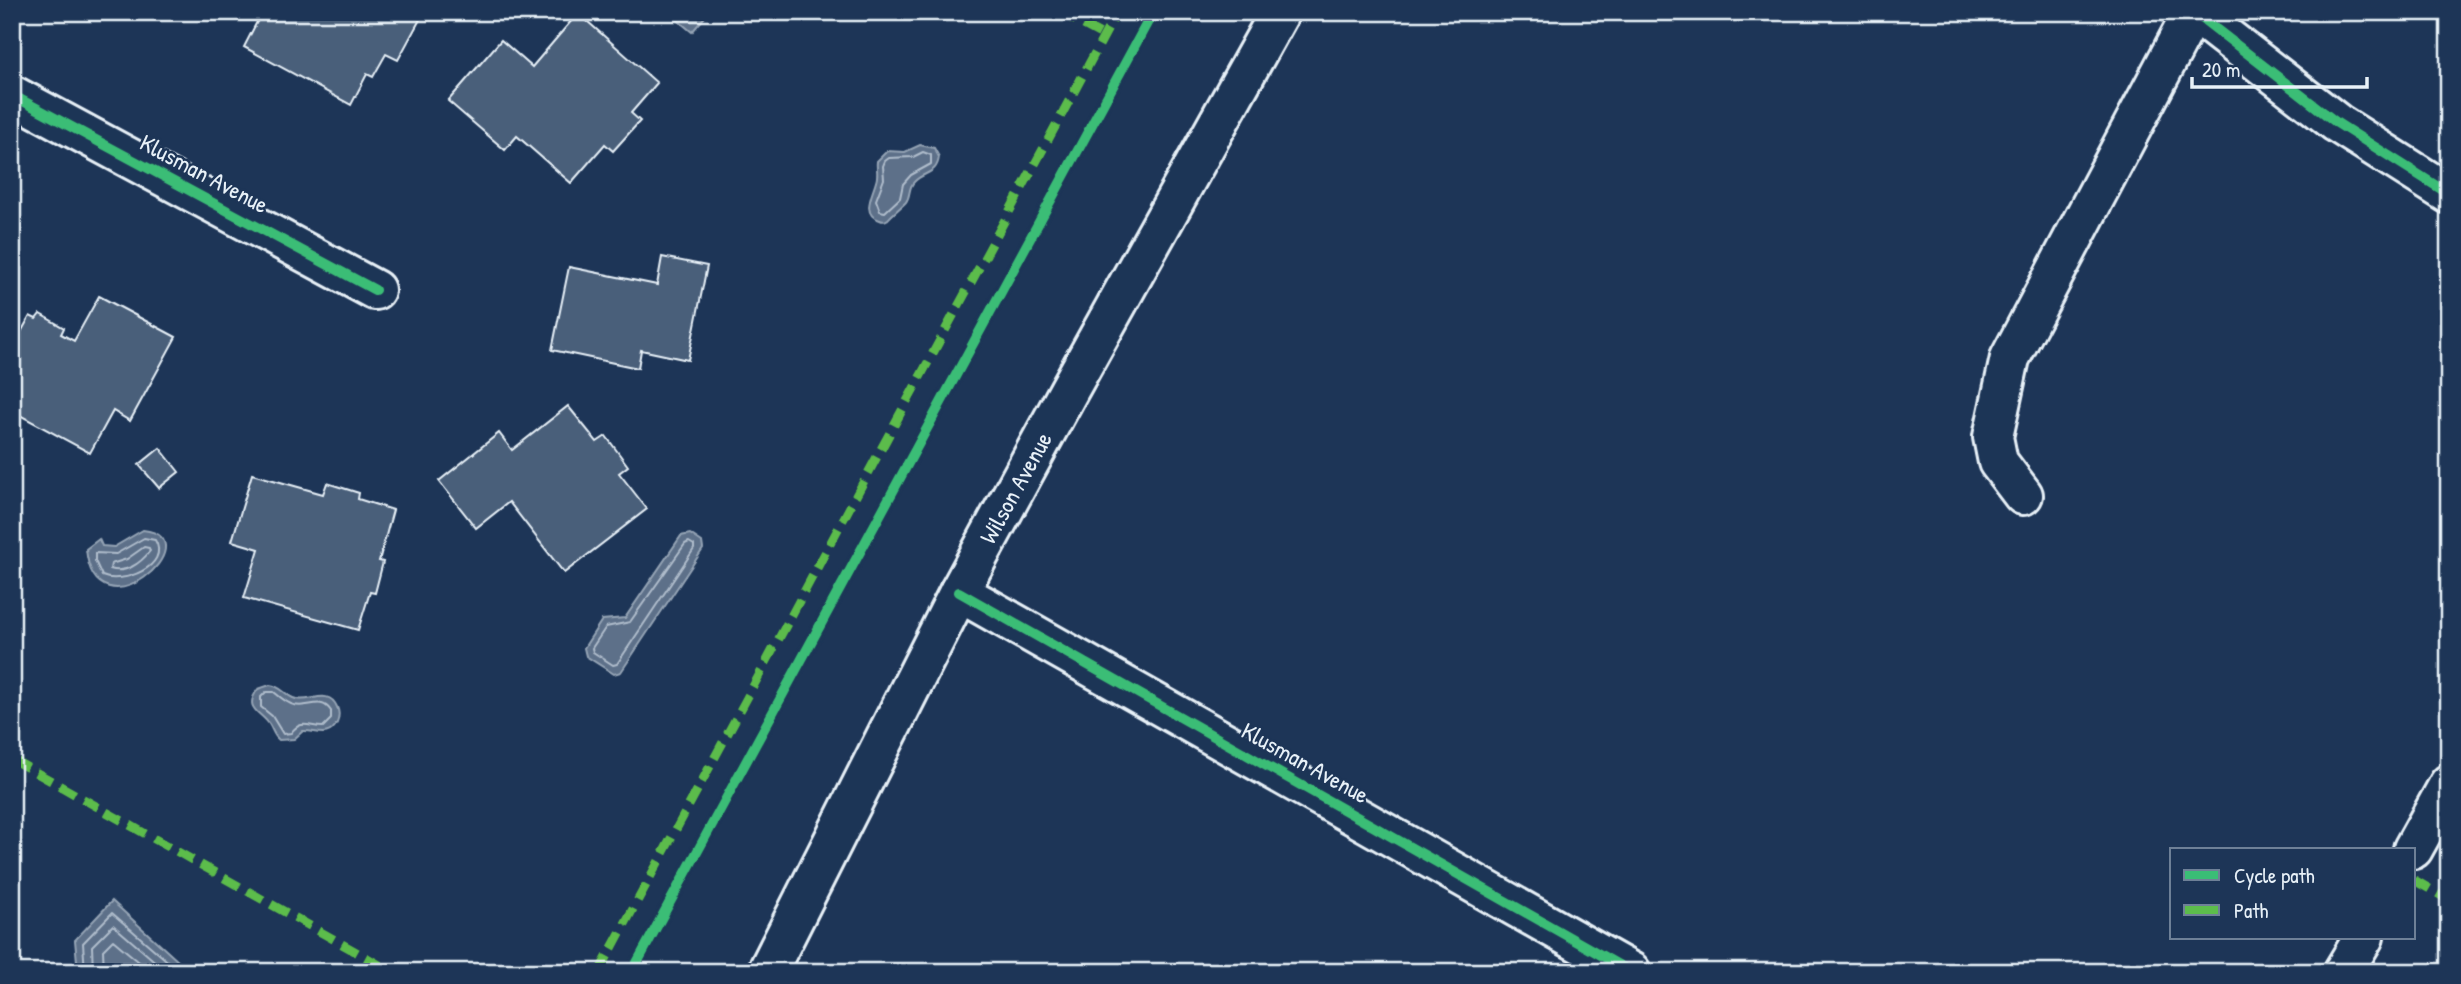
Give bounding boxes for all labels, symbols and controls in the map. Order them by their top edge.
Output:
scale bar [2192,46,2366,90]
text: 20 m [2202,55,2240,84]
street label: Klusman Avenue [135,126,275,220]
street label: Wilson Avenue [971,426,1059,549]
street label: Klusman Avenue [1236,714,1375,810]
legend [2170,848,2416,939]
text: Cycle path [2234,861,2315,890]
text: Path [2234,896,2269,925]

